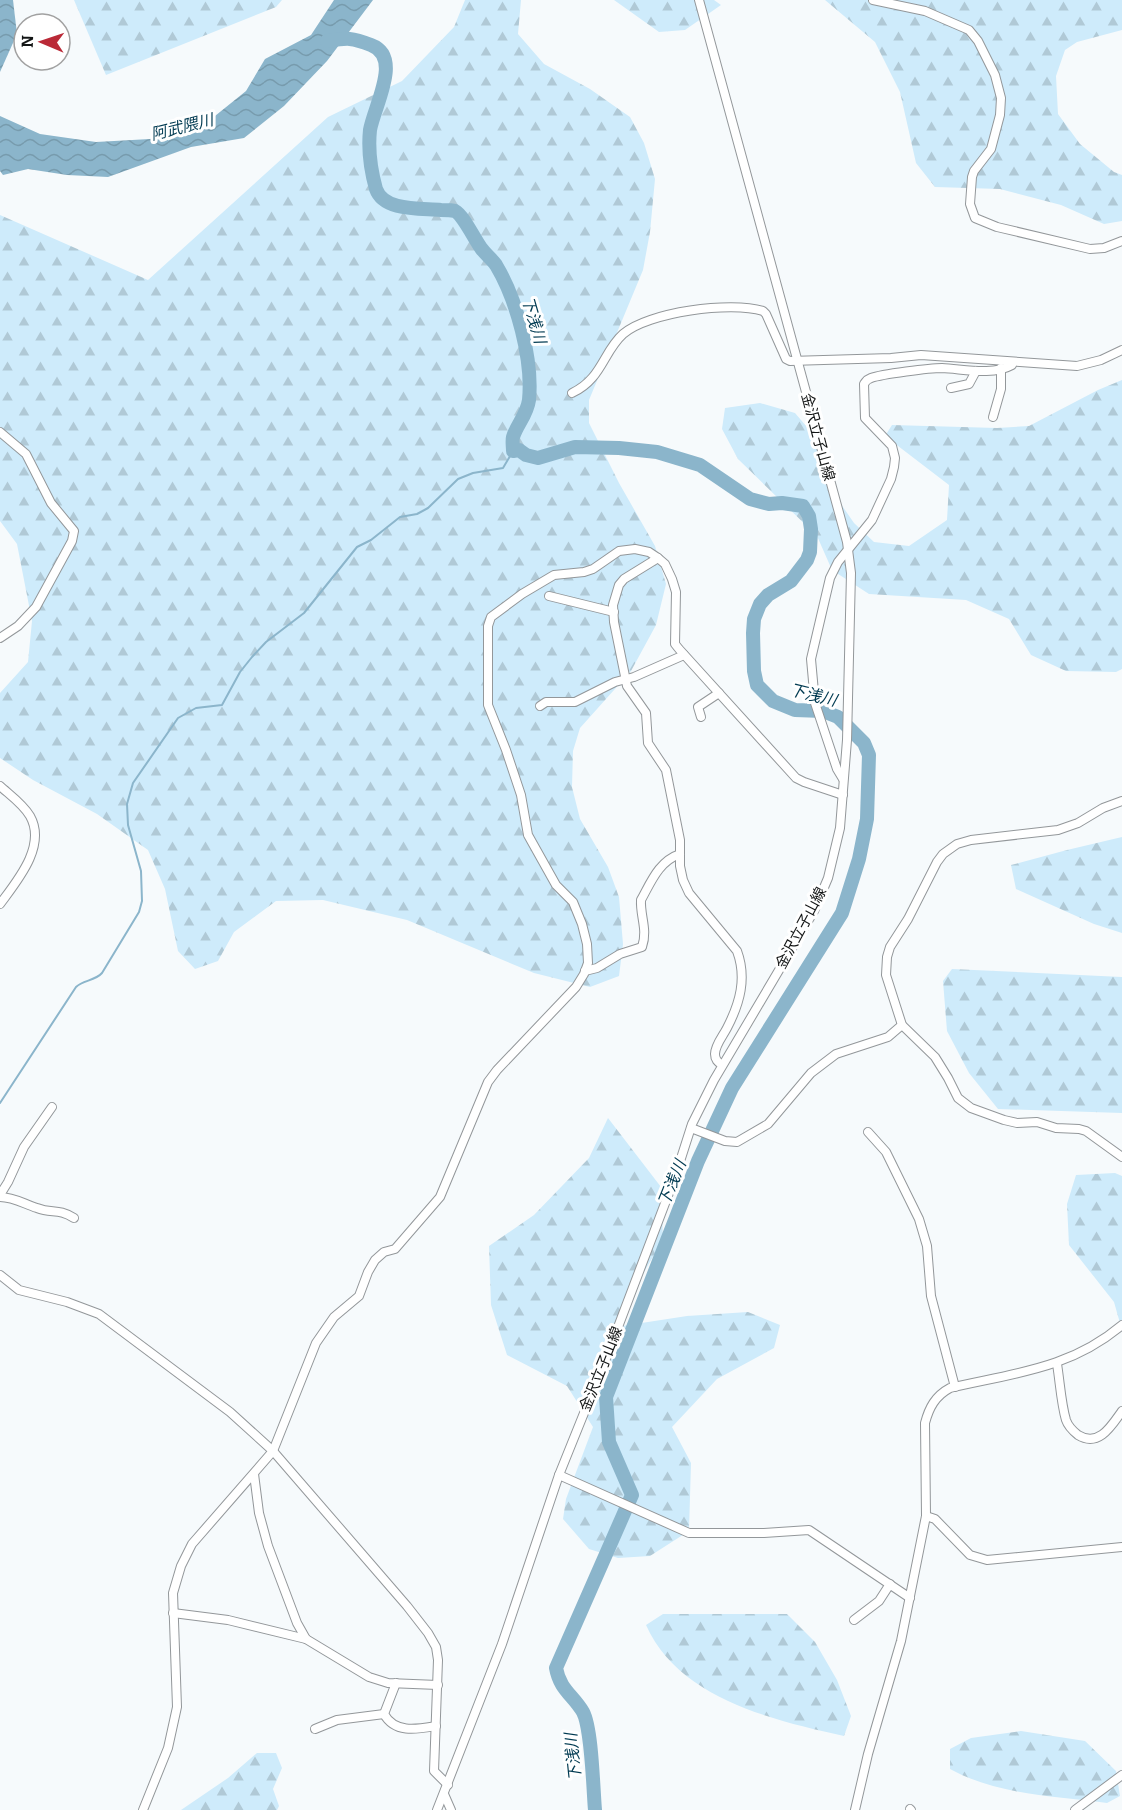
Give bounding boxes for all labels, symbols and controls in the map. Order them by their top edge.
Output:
north arrow [12,12,72,72]
text: N [18,35,37,48]
water label: 阿武隈川 [149,110,217,144]
water label: 下浅川 [518,294,550,348]
street label: 金沢立子山線 [798,391,838,483]
water label: 下浅川 [787,680,841,711]
street label: 金沢立子山線 [772,884,830,972]
water label: 下浅川 [654,1155,691,1209]
street label: 金沢立子山線 [576,1324,626,1414]
water label: 下浅川 [561,1730,585,1782]

